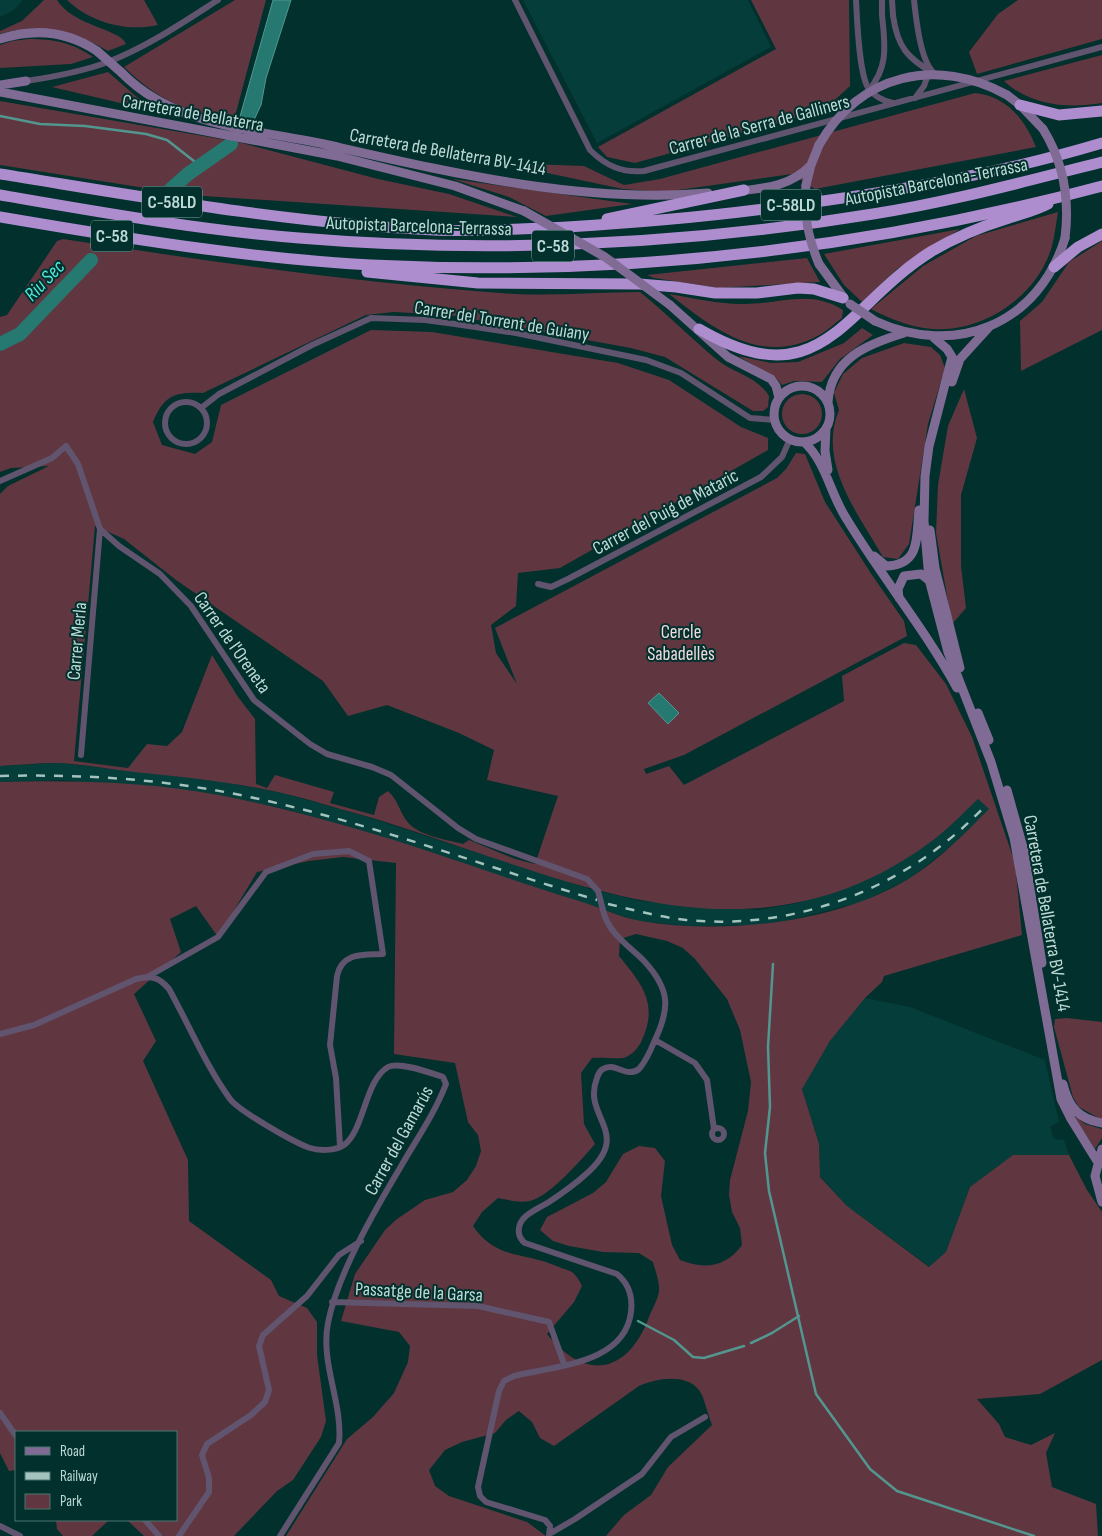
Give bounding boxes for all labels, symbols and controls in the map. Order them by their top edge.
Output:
street label: Carretera de Bellaterra [120,90,265,137]
street label: Carrer de la Serra de Galliners [667,90,852,161]
street label: Carretera de Bellaterra BV-1414 [348,124,548,181]
street label: Autopista Barcelona-Terrassa [842,153,1030,212]
road number: C-58LD [142,186,202,218]
road number: C-58LD [761,190,821,220]
street label: Autopista Barcelona-Terrassa [325,212,512,241]
road number: C-58 [91,220,133,252]
road number: C-58 [532,230,574,262]
water label: Riu Sec [19,255,70,306]
street label: Carrer del Torrent de Guiany [413,296,592,347]
street label: Carrer del Puig de Mataric [589,464,743,560]
street label: Carrer de l'Oreneta [188,588,275,698]
street label: Carrer Merla [63,601,92,681]
park label: Cercle Sabadellès [647,621,715,666]
street label: Carretera de Bellaterra BV-1414 [1018,813,1075,1013]
street label: Carrer del Gamarús [360,1082,439,1199]
street label: Passatge de la Garsa [354,1278,483,1307]
legend [15,1431,178,1521]
text: Road [60,1442,85,1461]
text: Railway [60,1467,98,1486]
text: Park [60,1492,82,1511]

